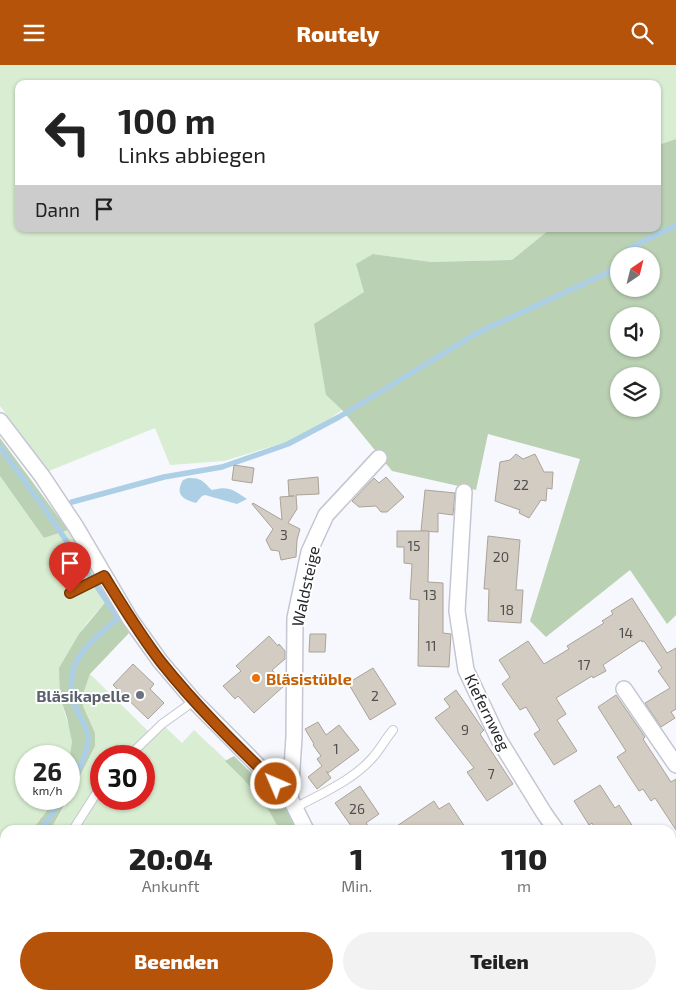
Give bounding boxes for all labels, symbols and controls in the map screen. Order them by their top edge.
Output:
icon: menu [20,19,48,47]
icon: search [628,19,656,47]
text: Routely [297,20,379,46]
text: 100 m [118,99,216,141]
icon: left [35,100,100,165]
text: Links abbiegen [118,141,266,167]
icon: arrive [90,195,118,223]
text: Dann [35,198,80,221]
north arrow [610,247,660,297]
map controls [610,247,660,417]
button: sound [610,307,660,357]
button: layers [610,367,660,417]
house number: 22 [513,476,529,493]
house number: 3 [280,526,288,543]
house number: 15 [407,537,421,554]
pin [49,542,91,593]
street label: Waldsteige [287,544,323,628]
house number: 20 [493,548,509,565]
icon: arrive [56,549,84,577]
house number: 13 [423,586,437,603]
house number: 18 [500,601,514,618]
house number: 14 [619,624,633,641]
house number: 11 [425,637,437,654]
house number: 17 [578,656,590,673]
place label: Bläsistüble [266,669,352,688]
street label: Kiefernweg [461,671,515,753]
marker: Bläsistüble [250,672,262,684]
place label: Bläsikapelle [36,686,130,705]
house number: 2 [371,687,379,704]
marker: Bläsikapelle [134,689,146,701]
house number: 9 [461,721,469,738]
house number: 1 [333,740,339,757]
speed limit sign: 30 [90,745,155,810]
text: 26 [33,756,62,786]
position arrow [249,757,301,809]
house number: 7 [487,765,495,782]
text: km/h [33,783,62,797]
house number: 26 [349,800,365,817]
text: 20:04 [129,840,213,876]
text: 1 [350,840,364,876]
text: 110 [501,840,547,876]
text: Ankunft [142,876,200,895]
text: Min. [341,876,372,895]
text: m [517,876,531,895]
button: Beenden [20,932,333,990]
button: Teilen [343,932,656,990]

